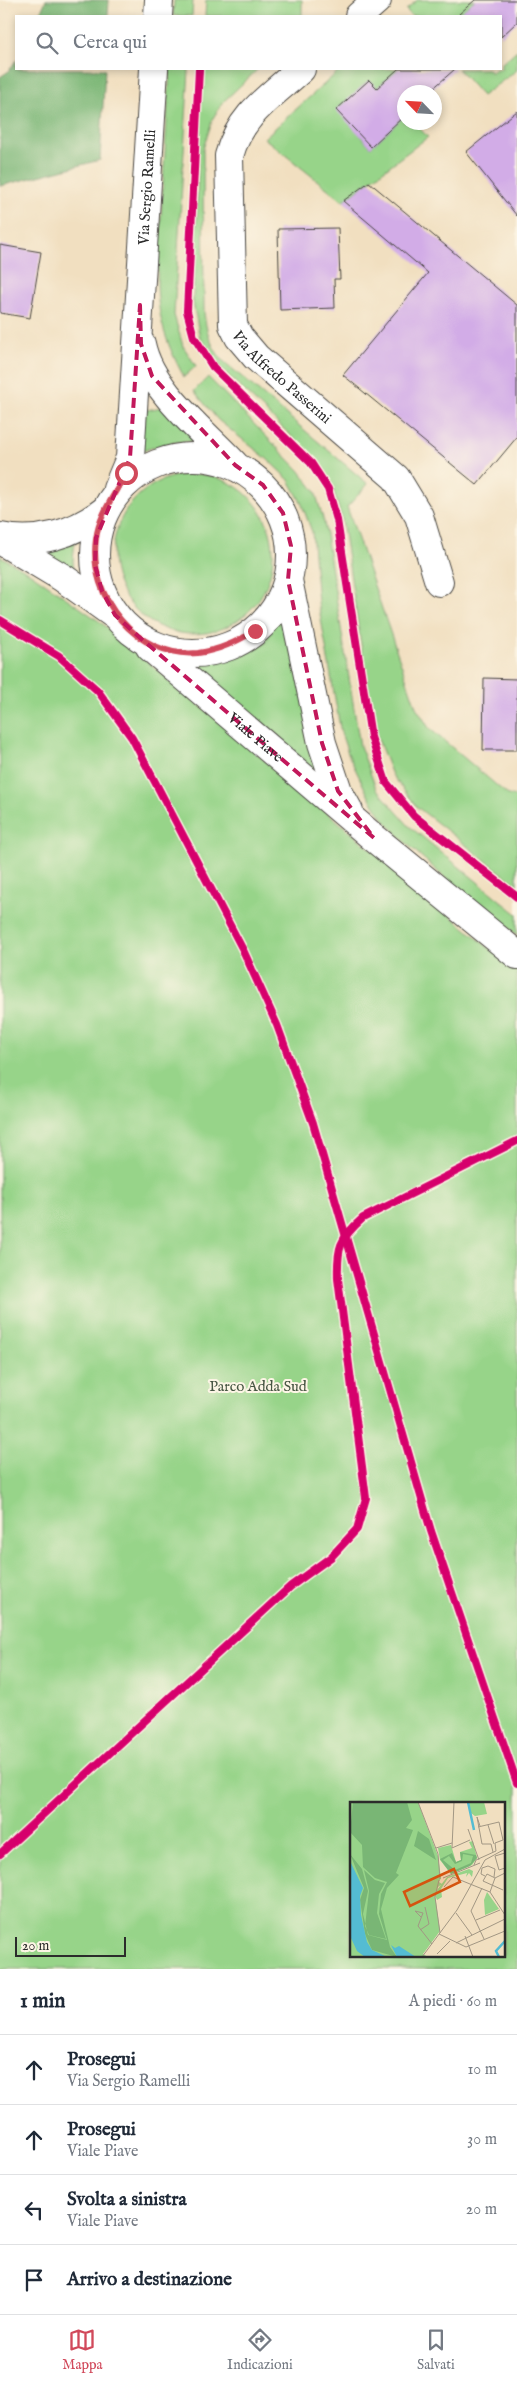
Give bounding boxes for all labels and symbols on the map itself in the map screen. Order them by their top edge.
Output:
north arrow [397,85,442,130]
street label: Via Sergio Ramelli [134,129,160,246]
street label: Via Alfredo Passerini [227,327,335,428]
route start [115,462,138,485]
route end [244,620,267,643]
street label: Viale Piave [223,708,287,767]
park label: Parco Adda Sud [209,1377,308,1396]
inset map [350,1802,504,1956]
scale bar [15,1934,126,1957]

